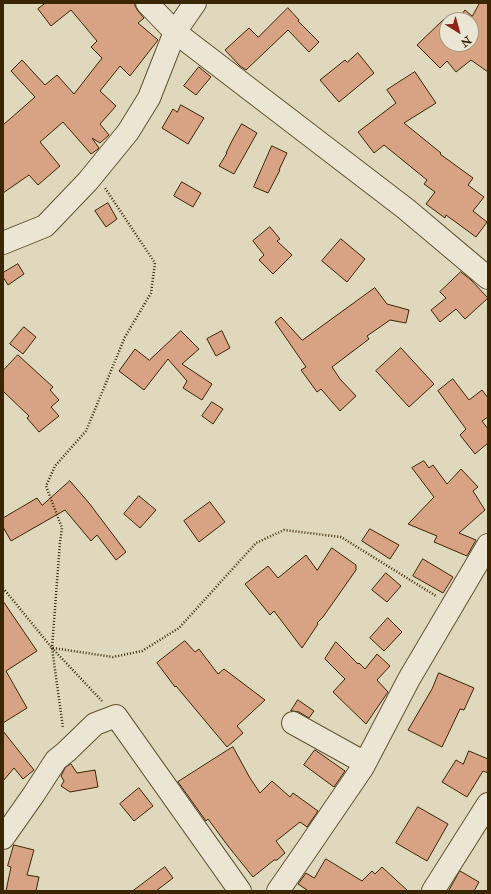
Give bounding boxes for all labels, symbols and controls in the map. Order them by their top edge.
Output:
north arrow [439,12,479,52]
text: N [458,33,474,49]

